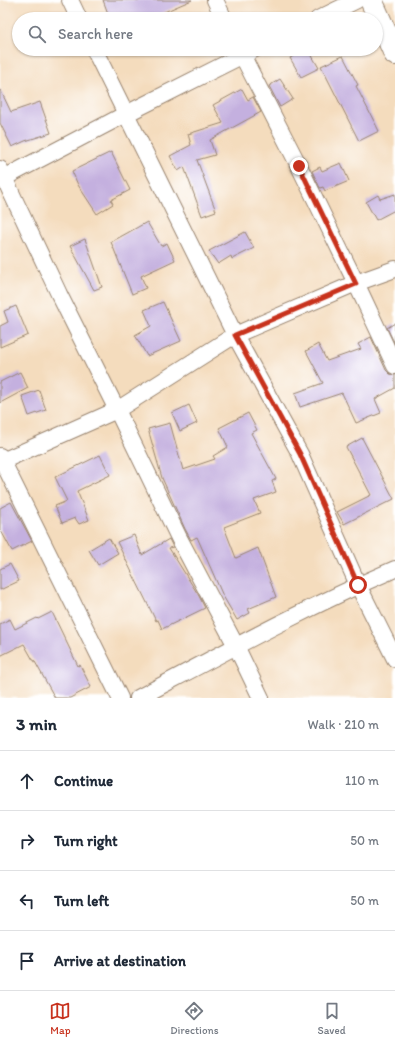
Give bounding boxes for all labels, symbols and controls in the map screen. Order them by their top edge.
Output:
search box [12,12,383,56]
icon: search [26,23,48,45]
text: Search here [58,25,133,43]
route end [290,157,308,175]
route start [349,576,367,594]
text: 3 min [16,714,57,734]
text: Walk · 210 m [308,717,379,732]
icon: ahead [16,770,38,792]
text: Continue [54,772,113,790]
text: 110 m [345,773,379,788]
icon: right [16,830,38,852]
text: Turn right [54,832,118,850]
text: 50 m [350,833,379,848]
icon: left [16,890,38,912]
text: Turn left [54,892,109,910]
text: 50 m [350,893,379,908]
icon: arrive [16,950,38,972]
text: Arrive at destination [54,952,186,970]
tab: Map [49,1000,71,1037]
tab: Directions [170,1000,219,1037]
tab: Saved [317,1000,346,1037]

